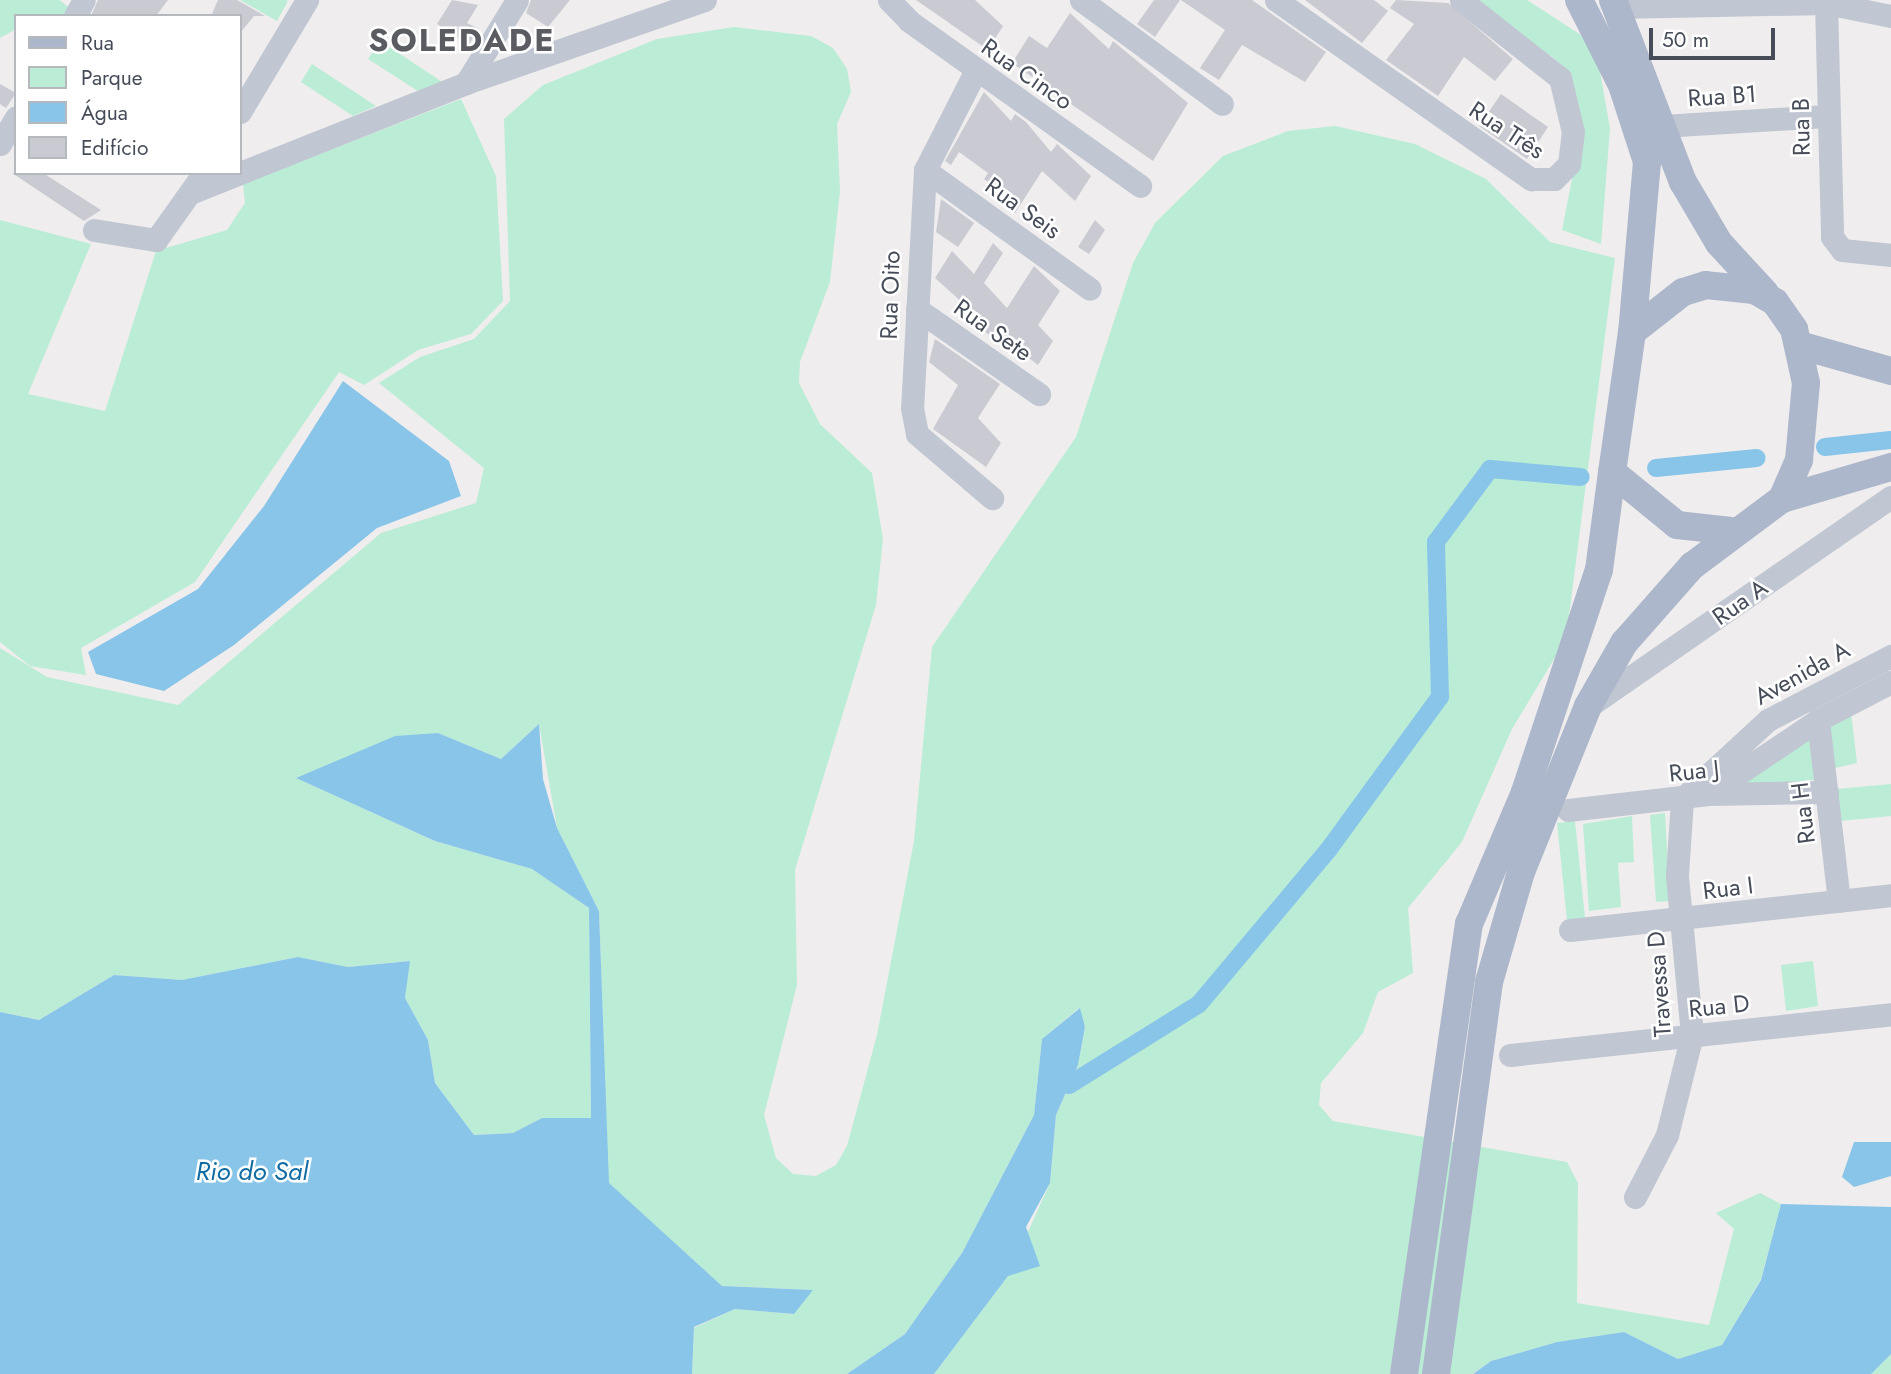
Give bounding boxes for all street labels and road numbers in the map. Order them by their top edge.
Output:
street label: Rua Cinco [976,32,1078,116]
street label: Rua B1 [1687,79,1757,113]
street label: Rua Três [1464,95,1550,165]
street label: Rua B [1786,98,1816,156]
street label: Rua Seis [980,171,1066,245]
street label: Rua Oito [874,250,906,340]
street label: Rua Sete [949,293,1037,367]
street label: Rua A [1707,573,1773,631]
street label: Avenida A [1749,635,1855,711]
street label: Rua J [1667,754,1721,788]
street label: Rua H [1785,781,1821,845]
street label: Rua I [1701,871,1755,905]
street label: Travessa D [1641,930,1677,1038]
street label: Rua D [1687,988,1751,1024]

